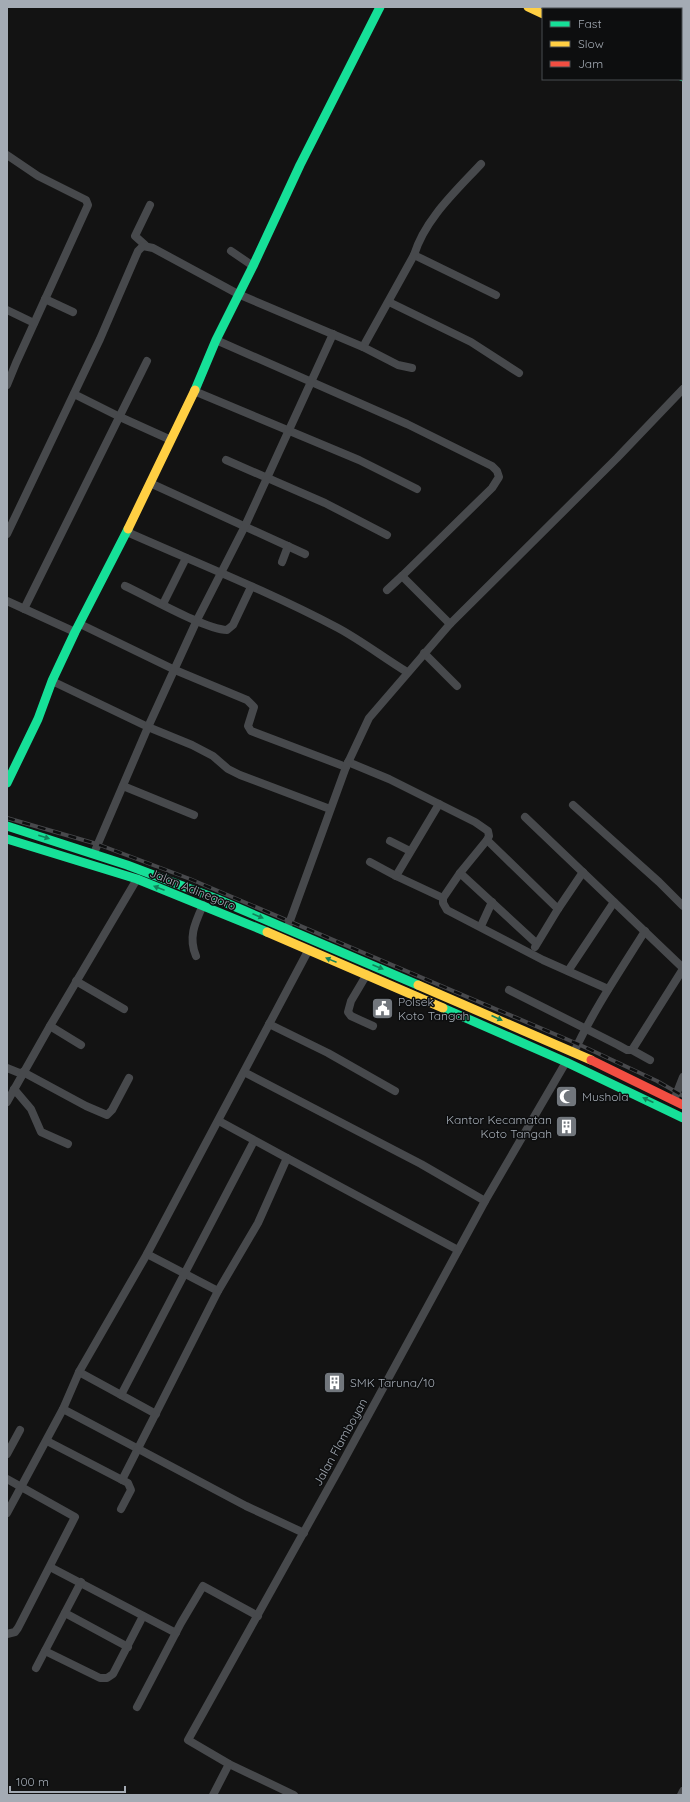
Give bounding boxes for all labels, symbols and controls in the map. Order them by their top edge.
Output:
legend [542,8,682,80]
text: Fast [578,16,602,31]
text: Slow [578,36,604,51]
text: Jam [578,56,603,71]
one-way arrow [39,835,51,841]
street label: Jalan Adinegoro [148,865,238,913]
one-way arrow [152,885,164,891]
one-way arrow [252,913,264,920]
one-way arrow [324,956,336,962]
one-way arrow [372,964,383,970]
place label: Polsek Koto Tangah [398,994,469,1023]
public building icon: Polsek Koto Tangah [369,995,395,1021]
one-way arrow [492,1015,503,1021]
mosque icon: Mushola [553,1083,579,1109]
place label: Mushola [582,1089,628,1104]
one-way arrow [642,1097,654,1103]
place label: Kantor Kecamatan Koto Tangah [446,1112,552,1141]
building icon: Kantor Kecamatan Koto Tangah [554,1113,580,1139]
building icon: SMK Taruna/10 [321,1369,347,1395]
place label: SMK Taruna/10 [350,1375,435,1390]
street label: Jalan Flamboyan [310,1396,370,1488]
scale bar [10,1768,125,1794]
text: 100 m [16,1774,49,1789]

